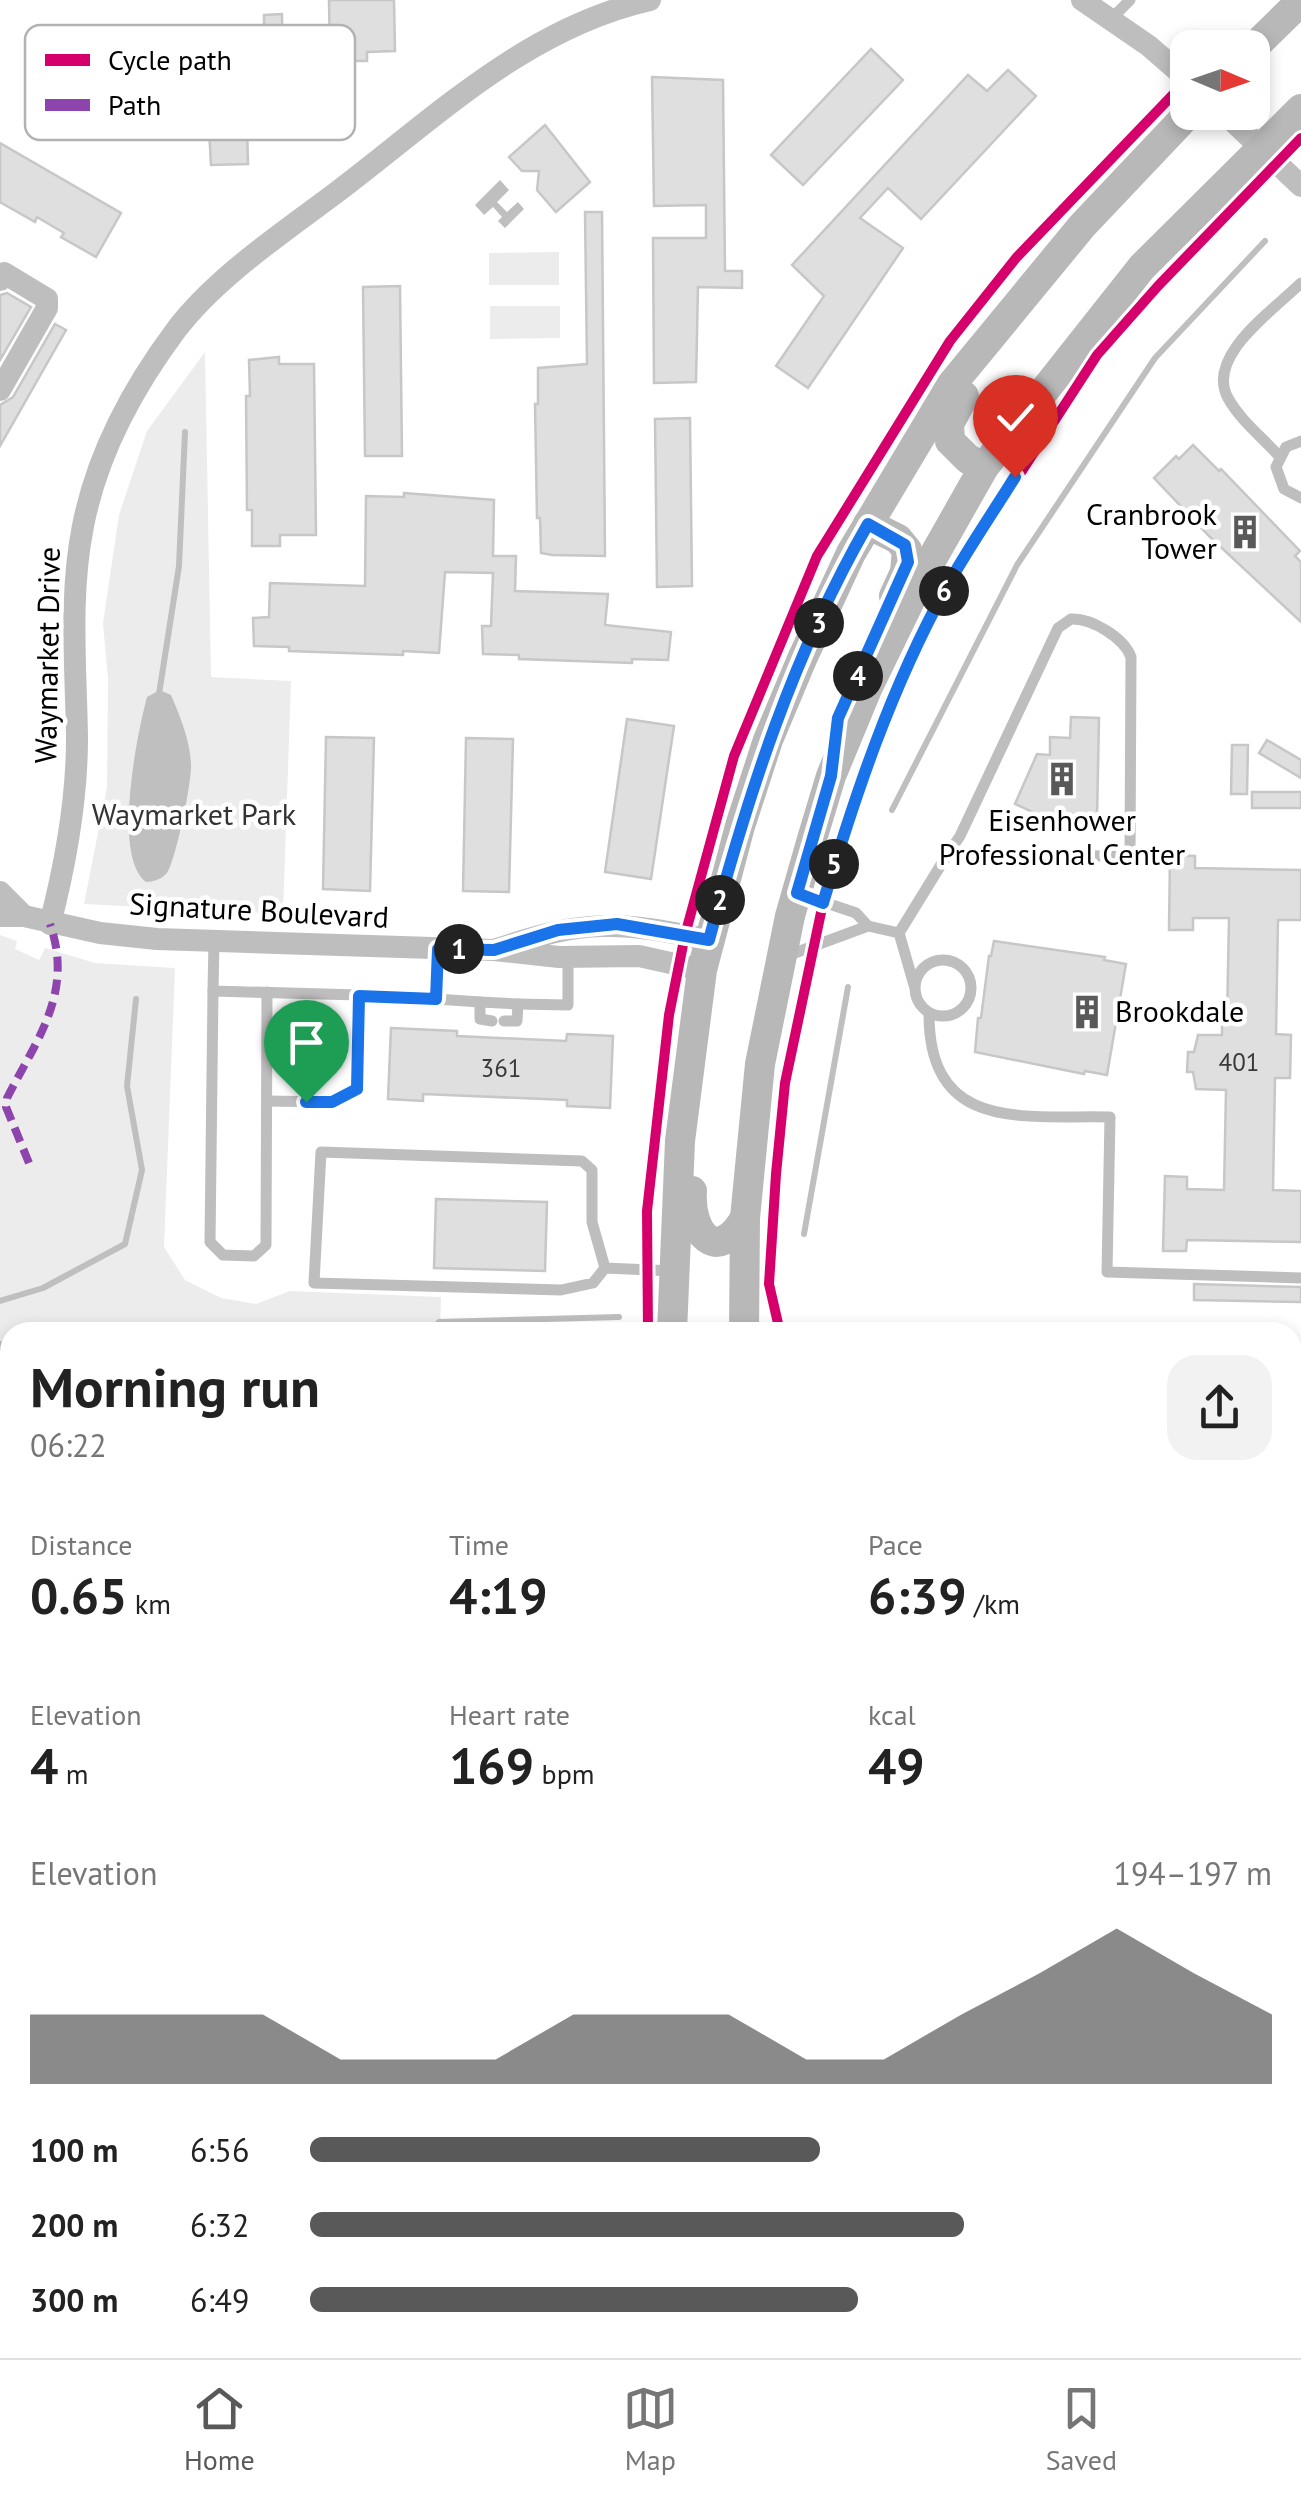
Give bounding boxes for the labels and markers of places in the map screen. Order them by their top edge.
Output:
pin [973,375,1058,478]
place label: Cranbrook Tower [1086,494,1218,567]
building icon: Cranbrook Tower [1226,513,1264,551]
pin: 6 [919,566,969,616]
pin: 3 [794,598,844,648]
pin: 4 [833,651,883,701]
building icon: Eisenhower Professional Center [1043,760,1081,798]
place label: Eisenhower Professional Center [939,800,1185,873]
pin: 5 [809,839,859,889]
pin: 2 [695,875,745,925]
pin: 1 [434,924,484,974]
place label: Brookdale [1115,991,1244,1030]
building icon: Brookdale [1068,993,1106,1031]
pin [264,1000,349,1103]

